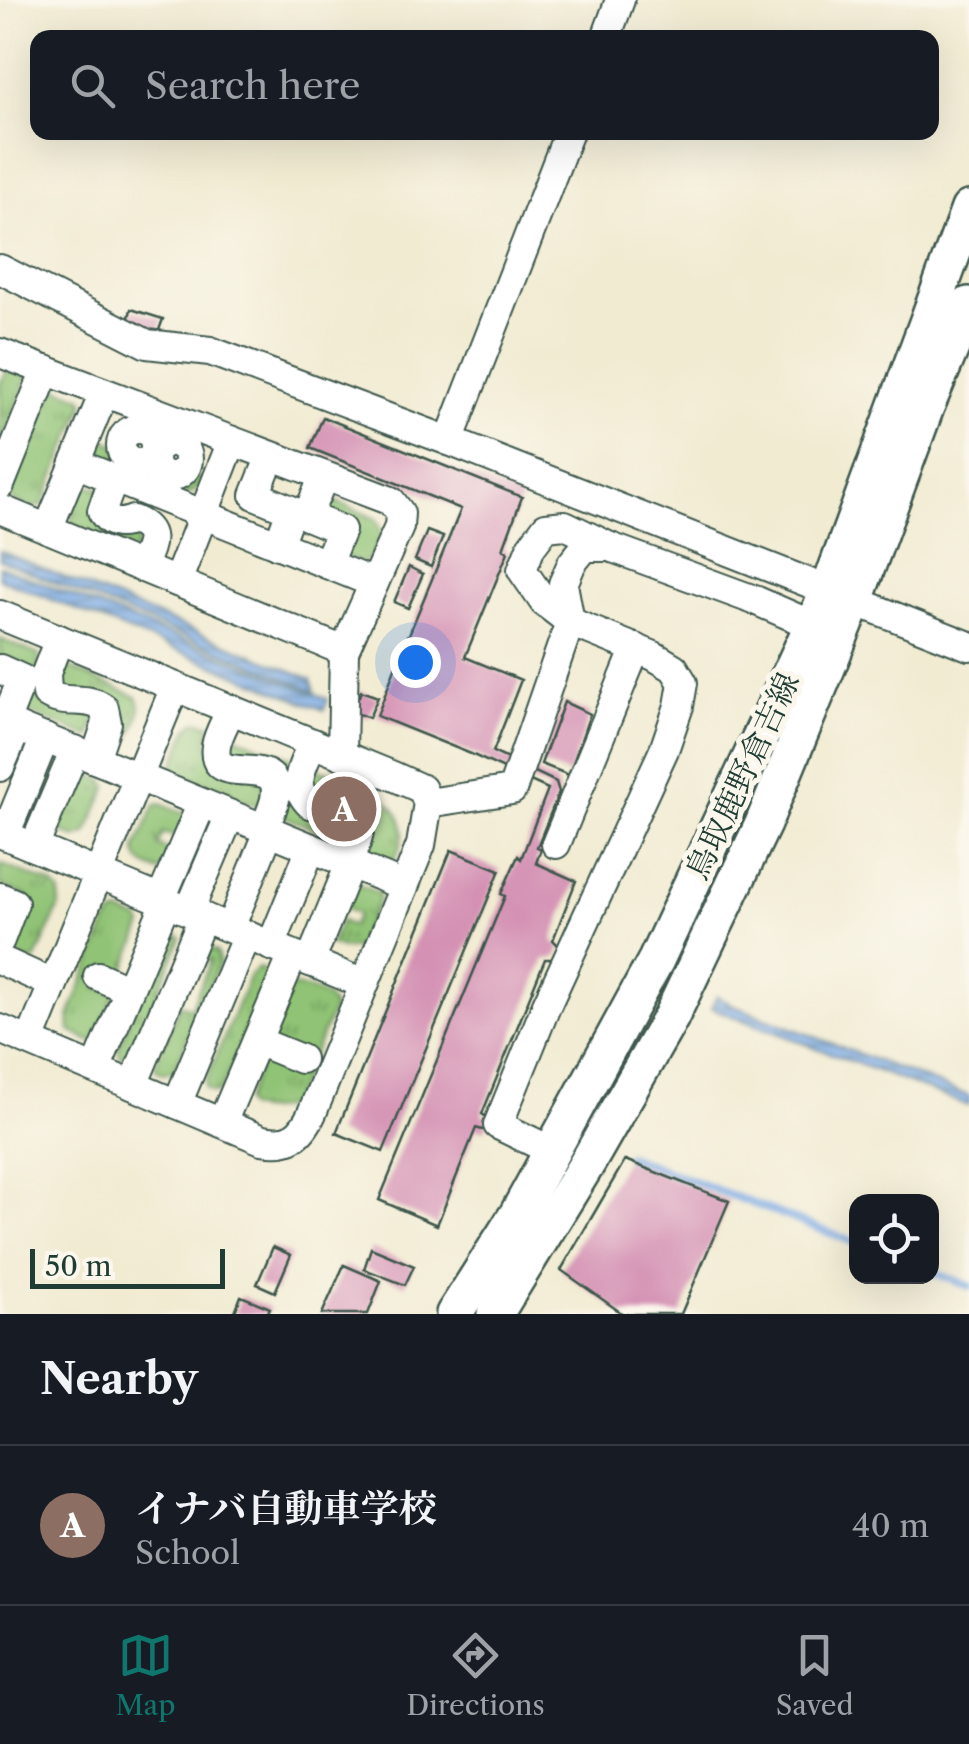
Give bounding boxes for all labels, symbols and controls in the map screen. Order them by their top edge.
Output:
search box [30,30,939,140]
icon: search [65,58,120,113]
text: Search here [145,62,360,109]
your location [390,637,441,688]
street label: 鳥取鹿野倉吉線 [677,666,807,886]
pin: A [312,772,376,846]
map controls [849,1194,939,1284]
button: locate [849,1194,939,1284]
scale bar [30,1244,225,1288]
text: 50 m [45,1249,112,1283]
text: Nearby [40,1353,198,1405]
text: イナバ自動車学校 [135,1485,437,1532]
text: A [60,1506,85,1545]
text: 40 m [852,1506,929,1545]
text: School [135,1533,240,1572]
tab: Map [115,1628,176,1722]
tab: Directions [406,1628,545,1722]
tab: Saved [776,1628,854,1722]

